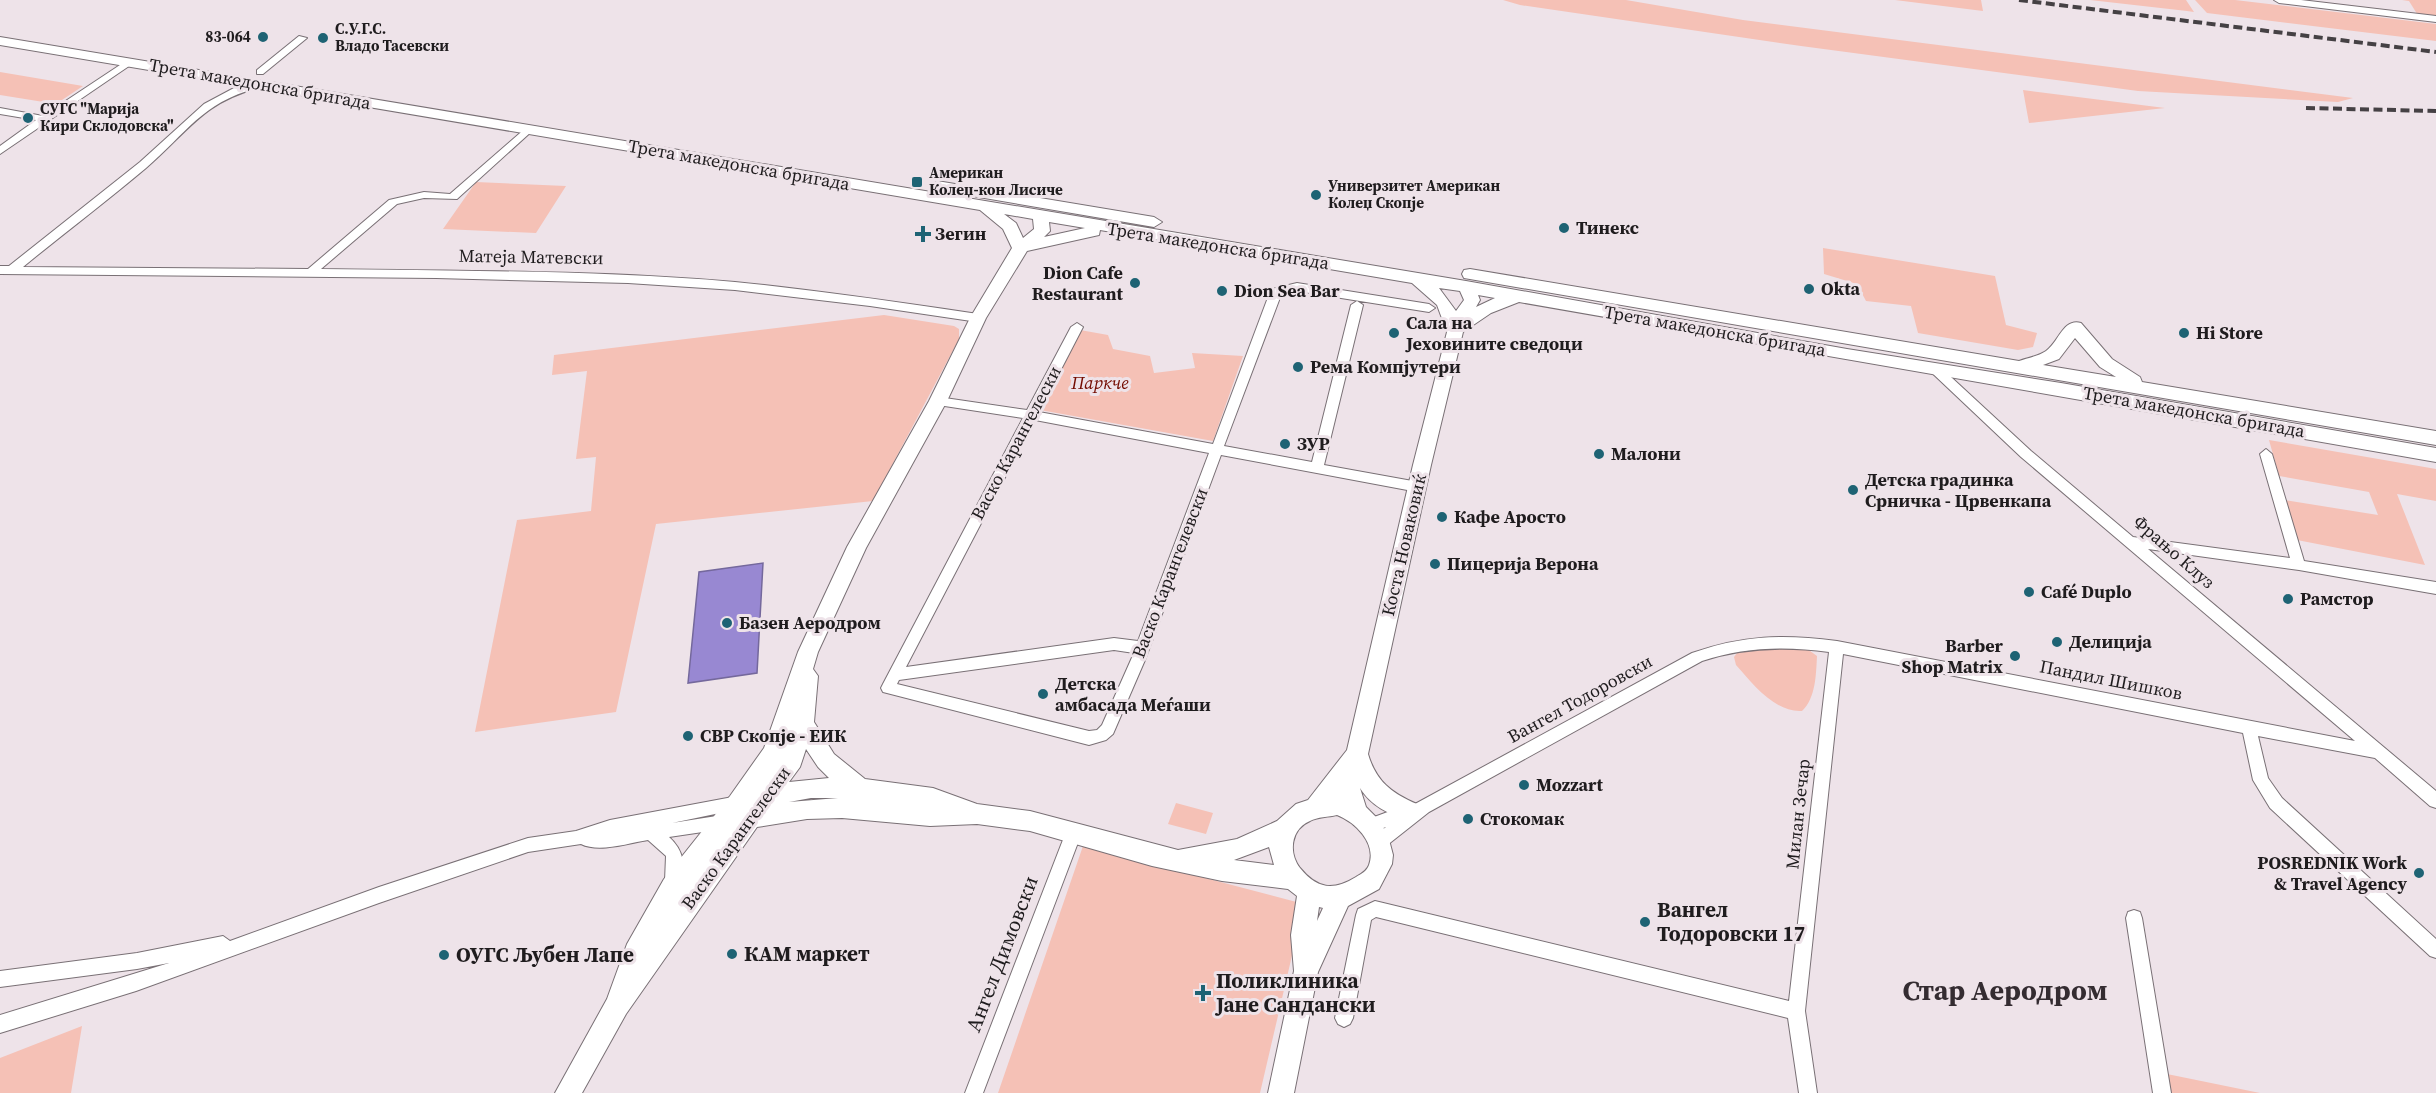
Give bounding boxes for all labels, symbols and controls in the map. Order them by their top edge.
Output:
place label: С.У.Г.С. Владо Тасевски [335,18,449,56]
place label: 83-064 [205,26,251,47]
marker: 83-064 [256,30,270,44]
marker: С.У.Г.С. Владо Тасевски [316,31,330,45]
street label: Трета македонска бригада [147,52,374,115]
place label: СУГС "Марија Кири Склодовска" [40,98,174,136]
marker: СУГС "Марија Кири Склодовска" [21,111,35,125]
street label: Трета македонска бригада [626,133,853,196]
place label: Американ Колеџ-кон Лисиче [929,162,1063,200]
marker: Американ Колеџ-кон Лисиче [910,175,924,189]
place label: Универзитет Американ Колеџ Скопје [1328,175,1500,213]
marker: Универзитет Американ Колеџ Скопје [1309,188,1323,202]
place label: Тинекс [1576,215,1639,240]
street label: Трета македонска бригада [1105,216,1332,276]
place label: Зегин [935,221,987,246]
marker: Тинекс [1557,221,1571,235]
marker: Зегин [916,227,930,241]
street label: Матеја Матевски [458,243,604,270]
place label: Dion Cafe Restaurant [1032,260,1124,306]
marker: Dion Cafe Restaurant [1128,276,1142,290]
place label: Okta [1821,276,1861,301]
place label: Dion Sea Bar [1234,278,1340,303]
marker: Okta [1802,282,1816,296]
marker: Dion Sea Bar [1215,284,1229,298]
street label: Трета македонска бригада [1602,299,1829,362]
place label: Сала на Јеховините сведоци [1405,310,1583,356]
place label: Hi Store [2196,320,2263,345]
marker: Сала на Јеховините сведоци [1387,326,1401,340]
marker: Hi Store [2177,326,2191,340]
place label: Рема Компјутери [1310,354,1461,379]
marker: Рема Компјутери [1291,360,1305,374]
street label: Васко Карангелески [964,361,1067,524]
park label: Паркче [1070,370,1129,395]
street label: Трета македонска бригада [2081,380,2308,443]
place label: ЗУР [1297,431,1330,456]
marker: ЗУР [1278,437,1292,451]
place label: Малони [1611,441,1681,466]
marker: Малони [1592,447,1606,461]
place label: Детска градинка Срничка - Црвенкапа [1865,467,2052,513]
street label: Коста Новаковиќ [1375,471,1432,618]
marker: Детска градинка Срничка - Црвенкапа [1846,483,1860,497]
street label: Васко Карангелевски [1126,484,1214,661]
place label: Кафе Аросто [1454,504,1566,529]
street label: Фрањо Клуз [2128,509,2220,594]
marker: Кафе Аросто [1435,510,1449,524]
place label: Пицерија Верона [1447,551,1599,576]
marker: Пицерија Верона [1428,557,1442,571]
place label: Café Duplo [2041,579,2132,604]
marker: Café Duplo [2022,585,2036,599]
place label: Рамстор [2300,586,2374,611]
marker: Рамстор [2281,592,2295,606]
place label: Базен Аеродром [739,610,881,635]
marker: Базен Аеродром [720,616,734,630]
place label: Делиција [2069,629,2152,654]
place label: Barber Shop Matrix [1902,633,2004,679]
marker: Делиција [2050,635,2064,649]
street label: Вангел Тодоровски [1503,648,1657,749]
marker: Barber Shop Matrix [2008,649,2022,663]
street label: Пандил Шишков [2038,653,2184,706]
place label: Детска амбасада Меѓаши [1055,671,1211,717]
marker: Детска амбасада Меѓаши [1036,687,1050,701]
place label: СВР Скопје - ЕИК [700,723,847,748]
marker: СВР Скопје - ЕИК [681,729,695,743]
street label: Милан Зечар [1779,757,1816,870]
street label: Васко Карангелески [675,761,796,914]
place label: Mozzart [1536,772,1604,797]
marker: Mozzart [1517,778,1531,792]
place label: Стокомак [1480,806,1565,831]
marker: Стокомак [1461,812,1475,826]
place label: POSREDNIK Work & Travel Agency [2257,850,2407,896]
marker: POSREDNIK Work & Travel Agency [2412,866,2426,880]
street label: Ангел Димовски [958,872,1045,1036]
place label: Вангел Тодоровски 17 [1657,895,1805,948]
marker: Вангел Тодоровски 17 [1638,915,1652,929]
place label: КАМ маркет [744,939,870,968]
place label: ОУГС Љубен Лапе [456,940,634,969]
marker: КАМ маркет [725,947,739,961]
marker: ОУГС Љубен Лапе [437,948,451,962]
place label: Поликлиника Јане Сандански [1214,966,1376,1019]
district label: Стар Аеродром [1903,971,2107,1009]
marker: Поликлиника Јане Сандански [1194,984,1212,1002]

